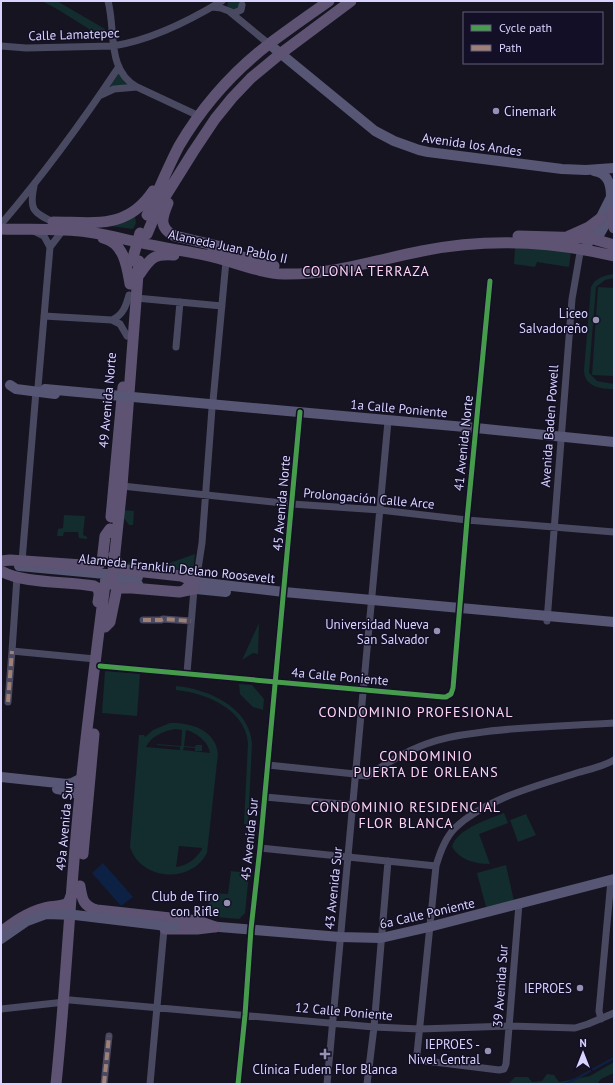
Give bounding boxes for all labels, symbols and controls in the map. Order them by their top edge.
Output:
legend [463,12,603,64]
text: Cycle path [499,20,552,35]
street label: Calle Lamatepec [28,24,120,45]
text: Path [499,40,522,55]
place label: Cinemark [504,103,557,120]
marker: Cinemark [491,106,501,116]
street label: Avenida los Andes [421,129,523,160]
street label: Alameda Juan Pablo II [167,226,289,267]
district label: COLONIA TERRAZA [302,262,430,280]
place label: Liceo Salvadoreño [519,305,588,337]
marker: Liceo Salvadoreño [591,315,601,325]
street label: 49 Avenida Norte [95,351,120,449]
street label: Avenida Baden Powell [537,364,562,488]
street label: 41 Avenida Norte [450,394,477,492]
street label: 1a Calle Poniente [350,396,448,421]
street label: 45 Avenida Norte [269,454,294,552]
street label: Prolongación Calle Arce [303,484,435,513]
street label: Alameda Franklin Delano Roosevelt [78,550,277,587]
place label: Universidad Nueva San Salvador [325,616,430,648]
marker: Universidad Nueva San Salvador [432,626,442,636]
street label: 4a Calle Poniente [291,664,389,689]
district label: CONDOMINIO PROFESIONAL [318,703,514,721]
district label: CONDOMINIO PUERTA DE ORLEANS [353,747,499,781]
street label: 49a Avenida Sur [52,780,77,871]
street label: 45 Avenida Sur [237,796,262,881]
district label: CONDOMINIO RESIDENCIAL FLOR BLANCA [311,798,501,832]
street label: 43 Avenida Sur [321,845,346,930]
place label: Club de Tiro con Rifle [152,888,219,920]
street label: 6a Calle Poniente [378,894,476,933]
marker: Club de Tiro con Rifle [222,898,232,908]
street label: 39 Avenida Sur [489,944,512,1028]
place label: IEPROES [524,980,572,997]
marker: IEPROES [575,983,585,993]
street label: 12 Calle Poniente [294,999,393,1024]
north arrow [563,1033,603,1073]
place label: IEPROES - Nivel Central [408,1036,480,1068]
text: N [579,1036,587,1050]
marker: IEPROES - Nivel Central [483,1046,493,1056]
marker: Clínica Fudem Flor Blanca [319,1048,331,1060]
place label: Clínica Fudem Flor Blanca [252,1061,398,1078]

